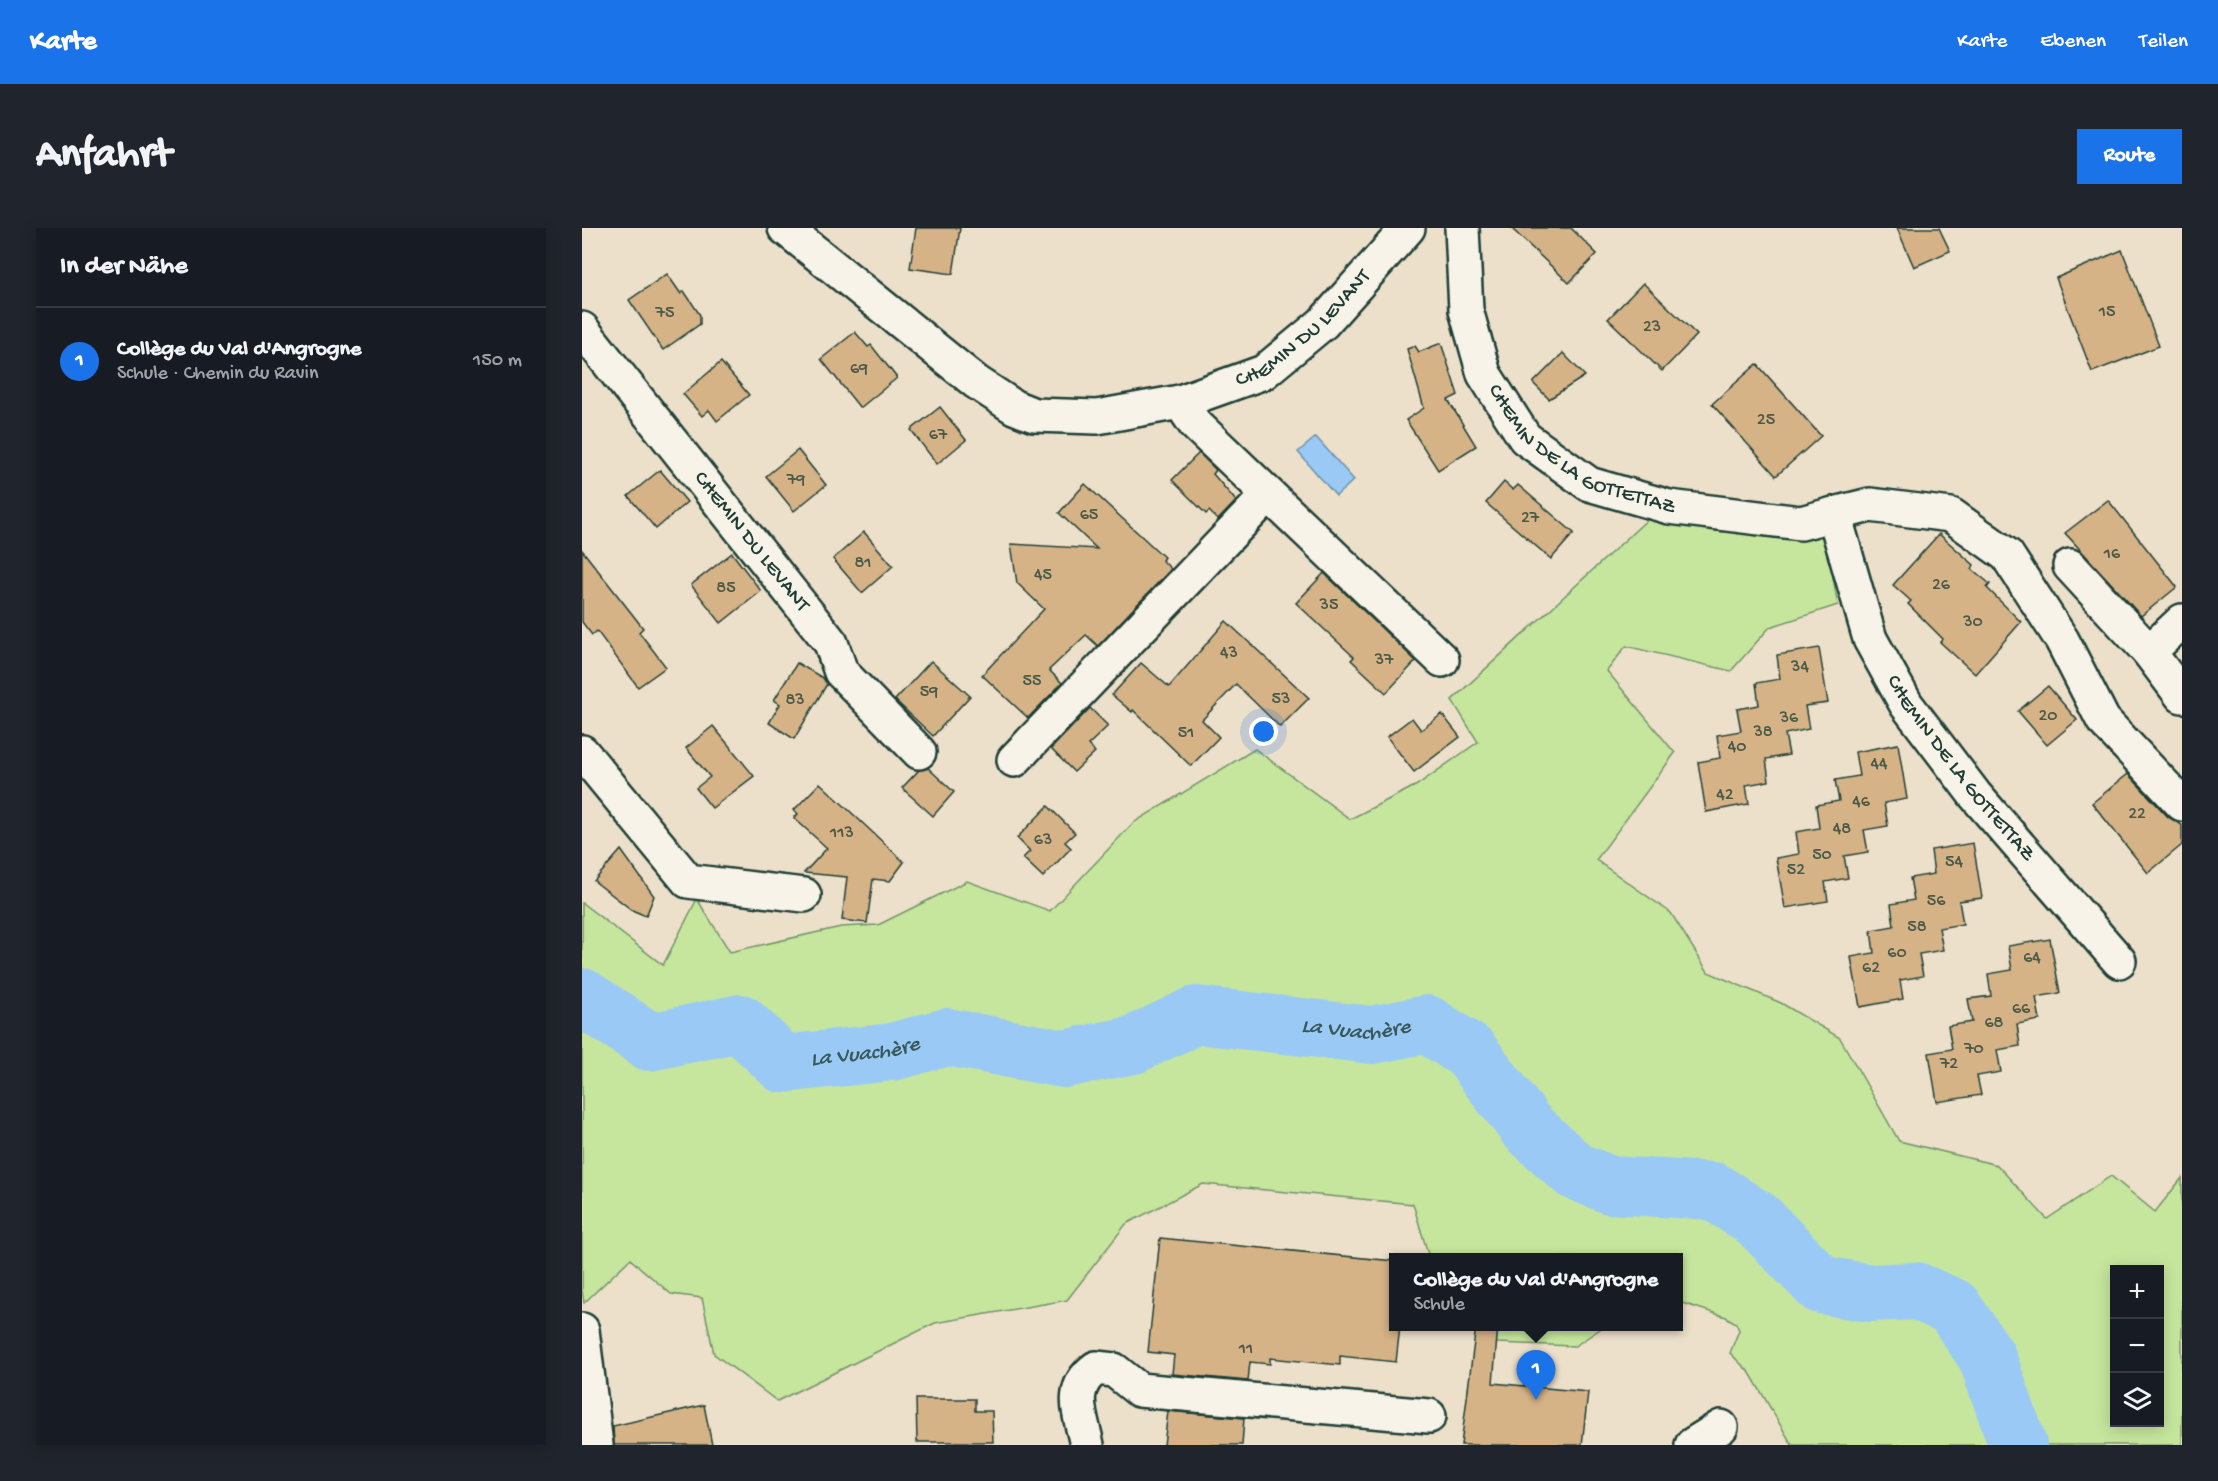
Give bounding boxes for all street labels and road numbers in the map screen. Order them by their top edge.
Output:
street label: CHEMIN DU LEVANT [1232,264,1377,394]
street label: CHEMIN DE LA GOTTETTAZ [1482,380,1678,521]
street label: CHEMIN DU LEVANT [688,467,815,618]
street label: CHEMIN DE LA GOTTETTAZ [1880,671,2040,867]

